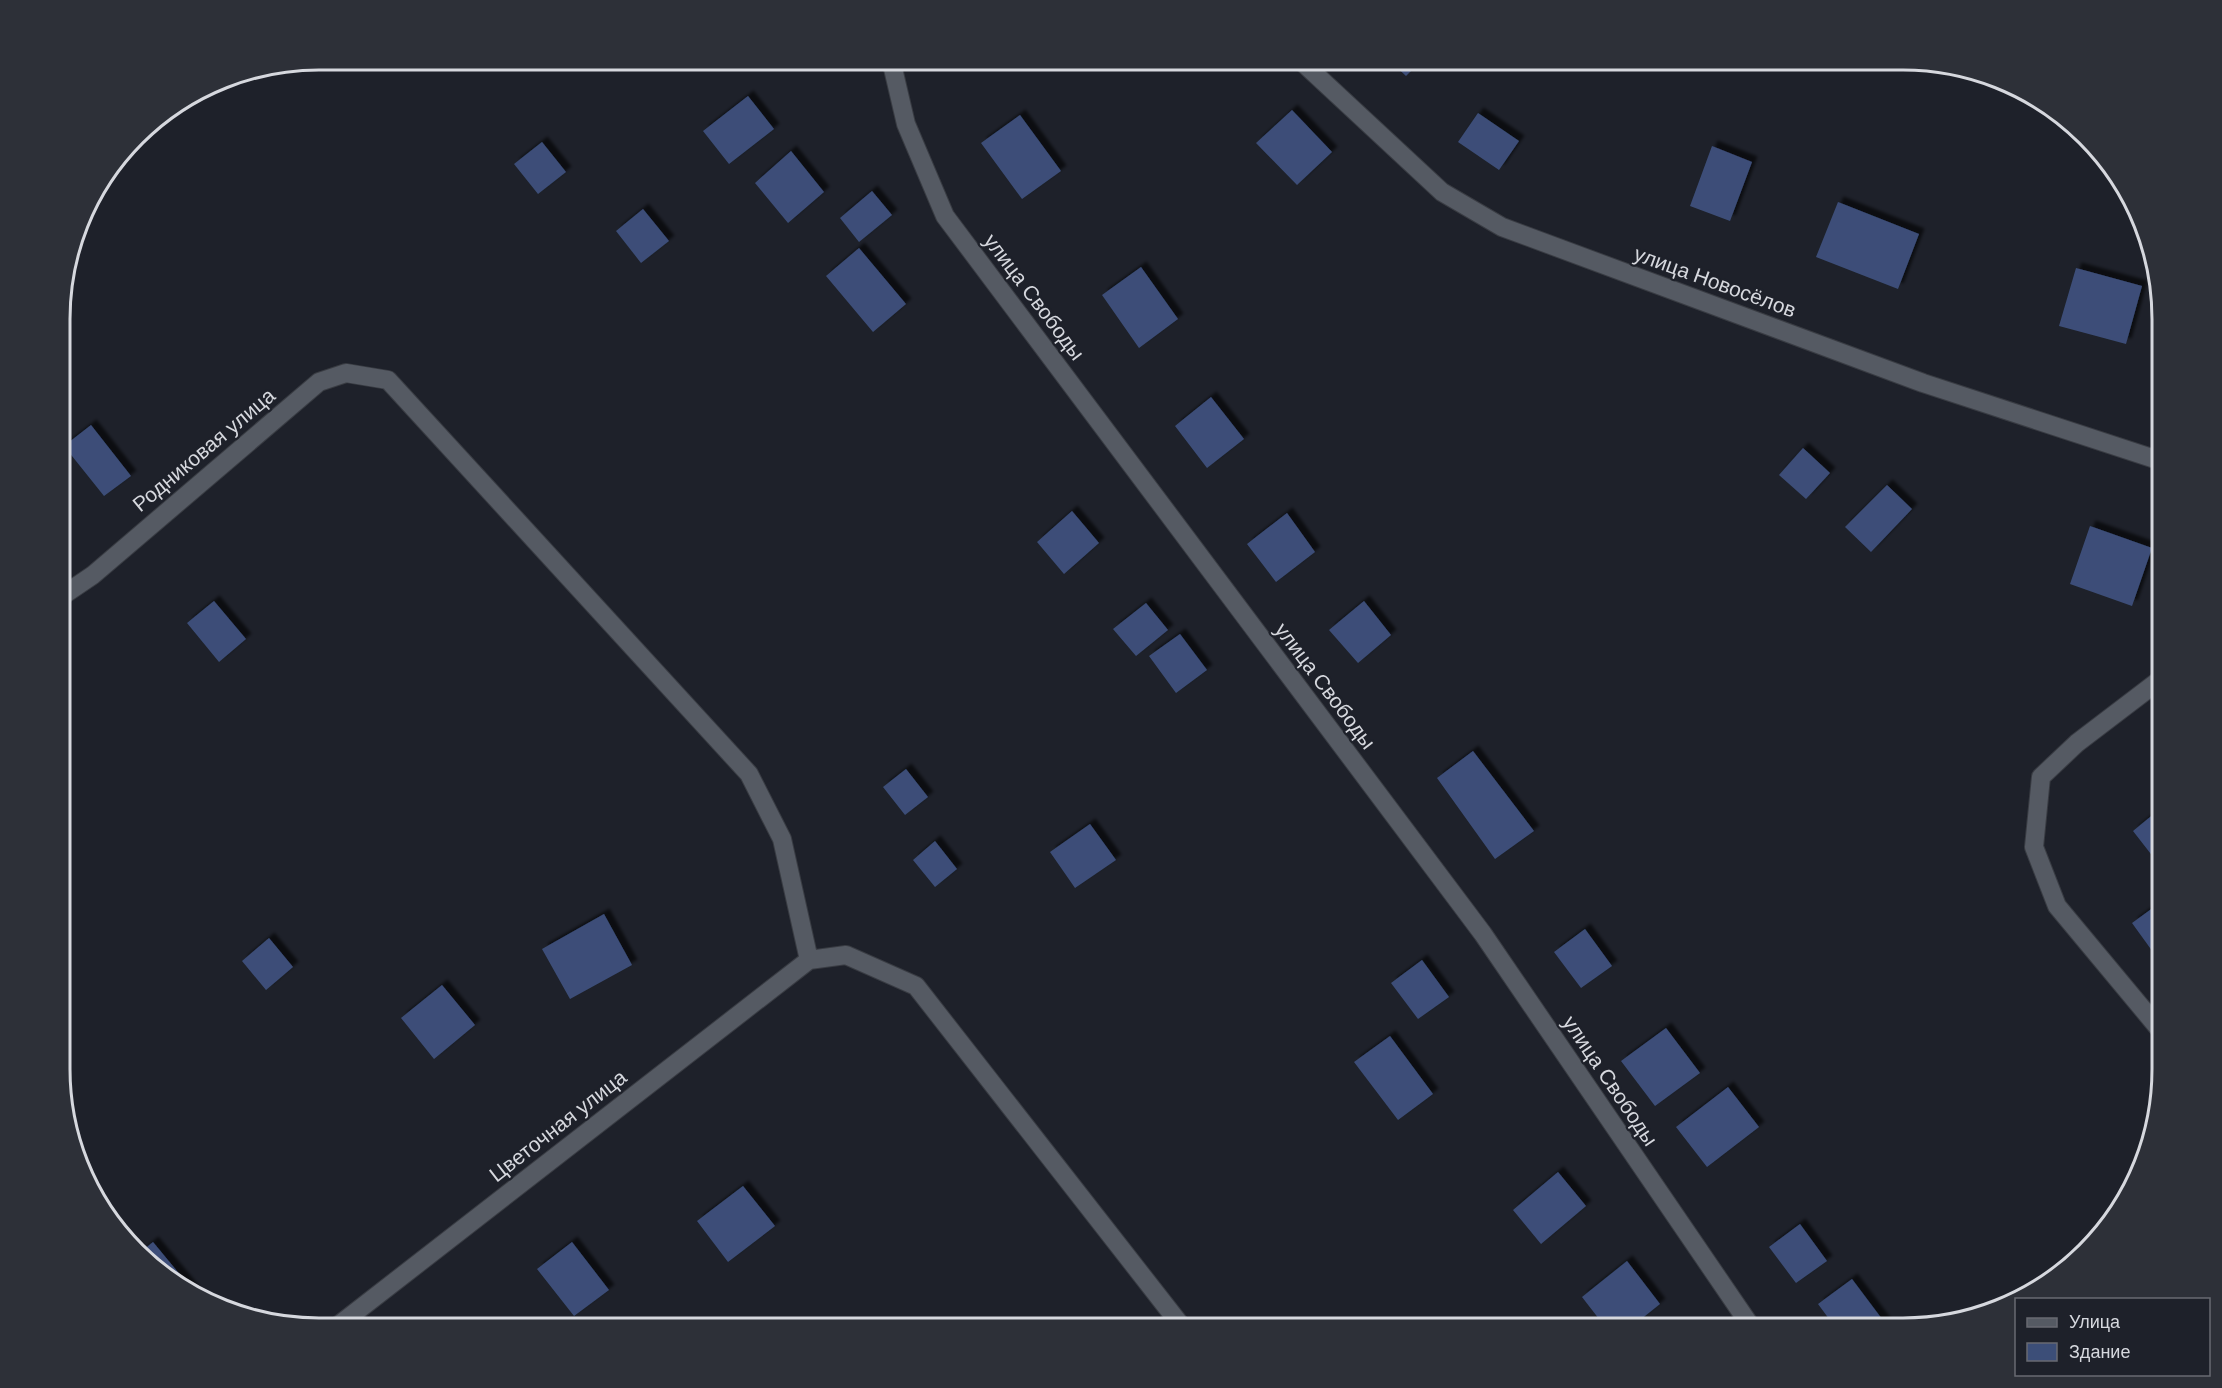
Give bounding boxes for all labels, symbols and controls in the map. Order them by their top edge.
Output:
street label: улица Свободы [977,228,1091,366]
street label: улица Новосёлов [1630,240,1800,324]
street label: Родниковая улица [127,382,282,518]
street label: улица Свободы [1268,617,1382,755]
street label: улица Свободы [1556,1010,1664,1152]
street label: Цветочная улица [484,1063,633,1188]
legend [2015,1298,2210,1376]
text: Улица [2069,1310,2121,1334]
text: Здание [2069,1340,2130,1364]

